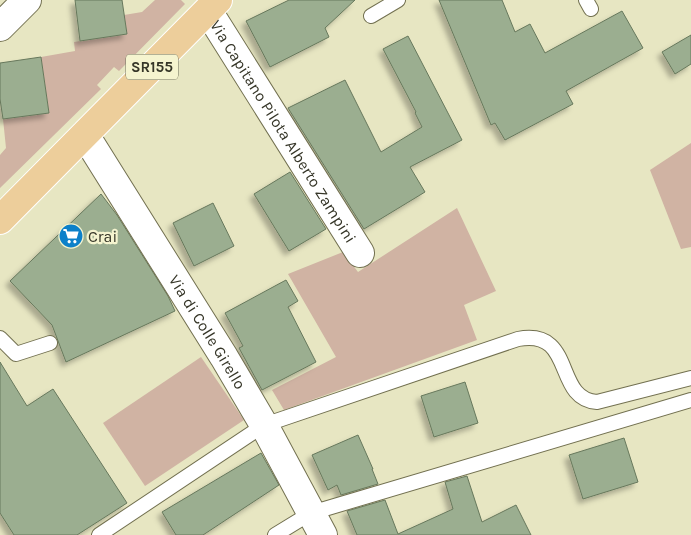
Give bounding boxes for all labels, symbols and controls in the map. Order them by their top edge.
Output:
street label: Via Capitano Pilota Alberto Zampini [206,17,360,246]
road number: SR155 [126,54,178,80]
supermarket icon: Crai [58,223,84,249]
place label: Crai [88,227,117,246]
street label: Via di Colle Girello [165,271,250,393]

